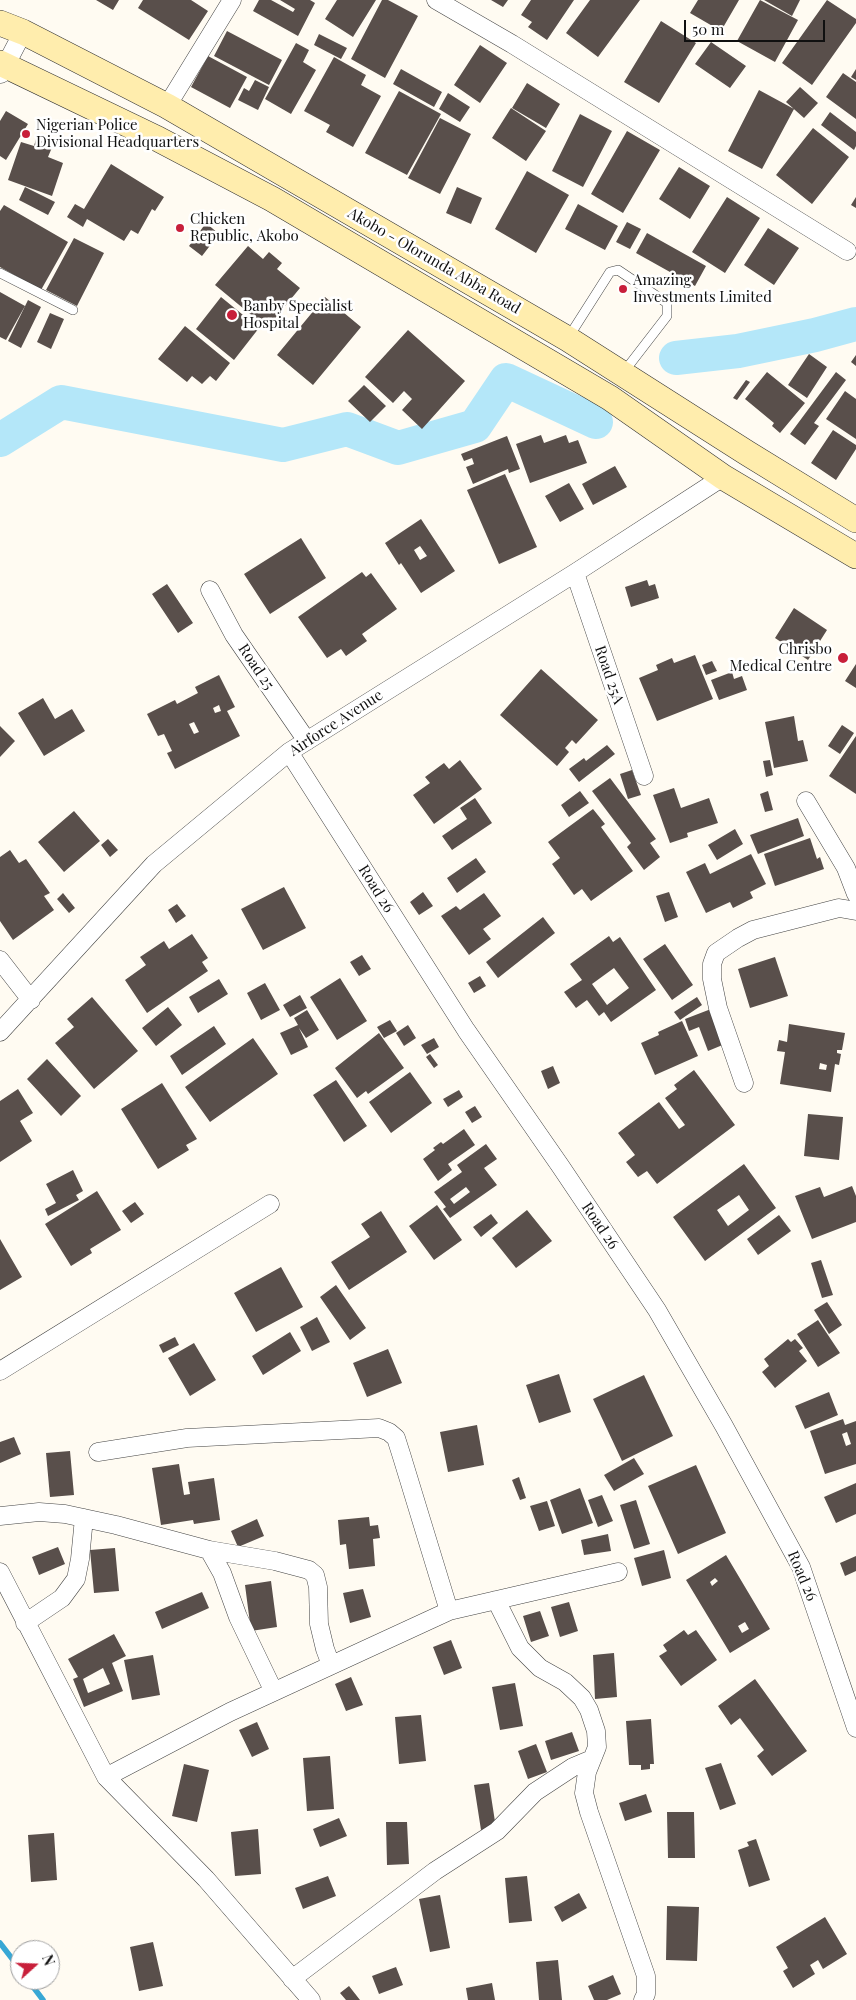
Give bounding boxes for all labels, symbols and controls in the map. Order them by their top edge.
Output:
scale bar [686,10,827,42]
text: 50 m [692,19,724,39]
place label: Nigerian Police Divisional Headquarters [36,116,199,151]
marker: Nigerian Police Divisional Headquarters [20,128,32,140]
street label: Akobo - Olorunda Abba Road [344,204,524,318]
place label: Chicken Republic, Akobo [190,210,299,245]
marker: Chicken Republic, Akobo [174,222,186,234]
place label: Amazing Investments Limited [633,271,772,306]
marker: Amazing Investments Limited [617,283,629,295]
place label: Banby Specialist Hospital [243,297,353,332]
marker: Banby Specialist Hospital [225,308,239,322]
place label: Chrisbo Medical Centre [730,640,832,675]
street label: Road 25 [234,641,278,693]
street label: Road 25A [591,643,627,707]
marker: Chrisbo Medical Centre [836,651,850,665]
street label: Airforce Avenue [286,686,386,760]
street label: Road 26 [354,862,398,916]
street label: Road 26 [578,1199,622,1253]
street label: Road 26 [783,1548,821,1604]
north arrow [10,1940,60,1990]
text: N [38,1952,59,1968]

